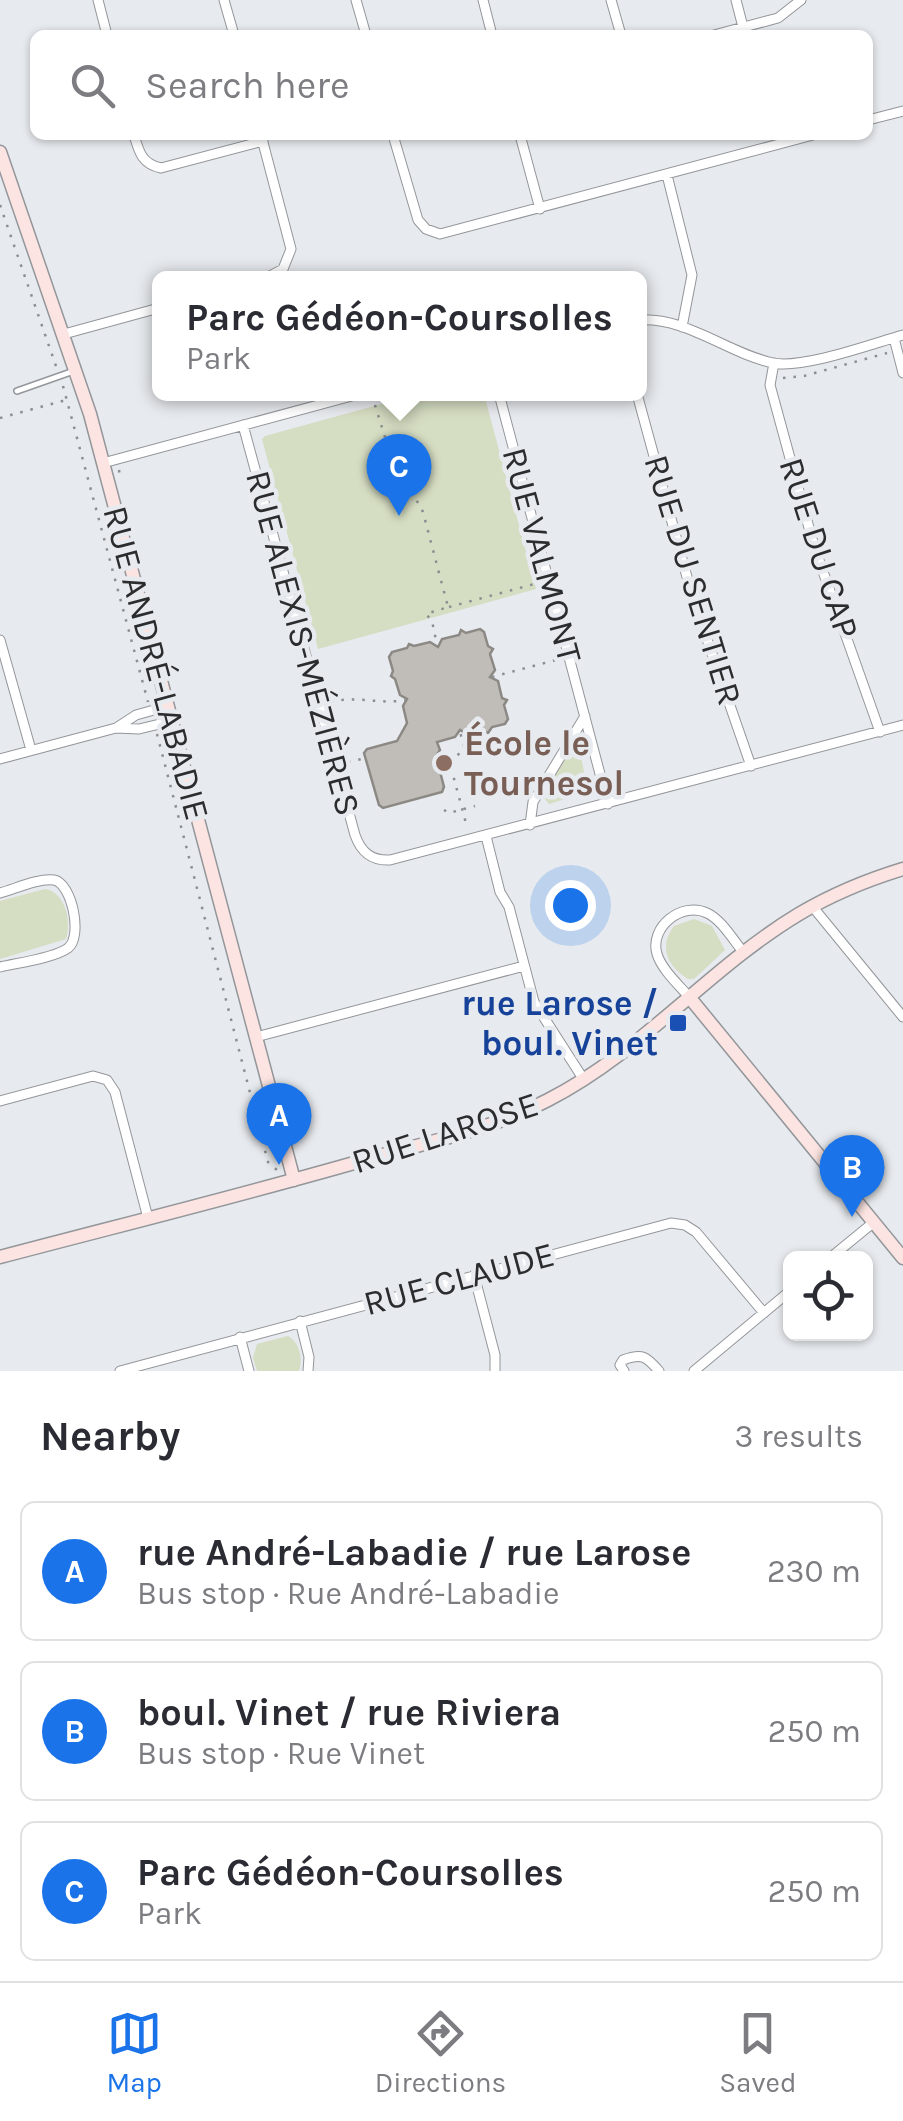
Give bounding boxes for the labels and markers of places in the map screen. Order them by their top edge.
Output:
pin: C [366,434,432,516]
place label: École le Tournesol [464,721,624,804]
marker: École le Tournesol [433,752,455,774]
place label: rue Larose / boul. Vinet [461,983,658,1064]
marker: rue Larose / boul. Vinet [667,1012,689,1034]
pin: A [246,1082,312,1165]
pin: B [820,1134,884,1217]

